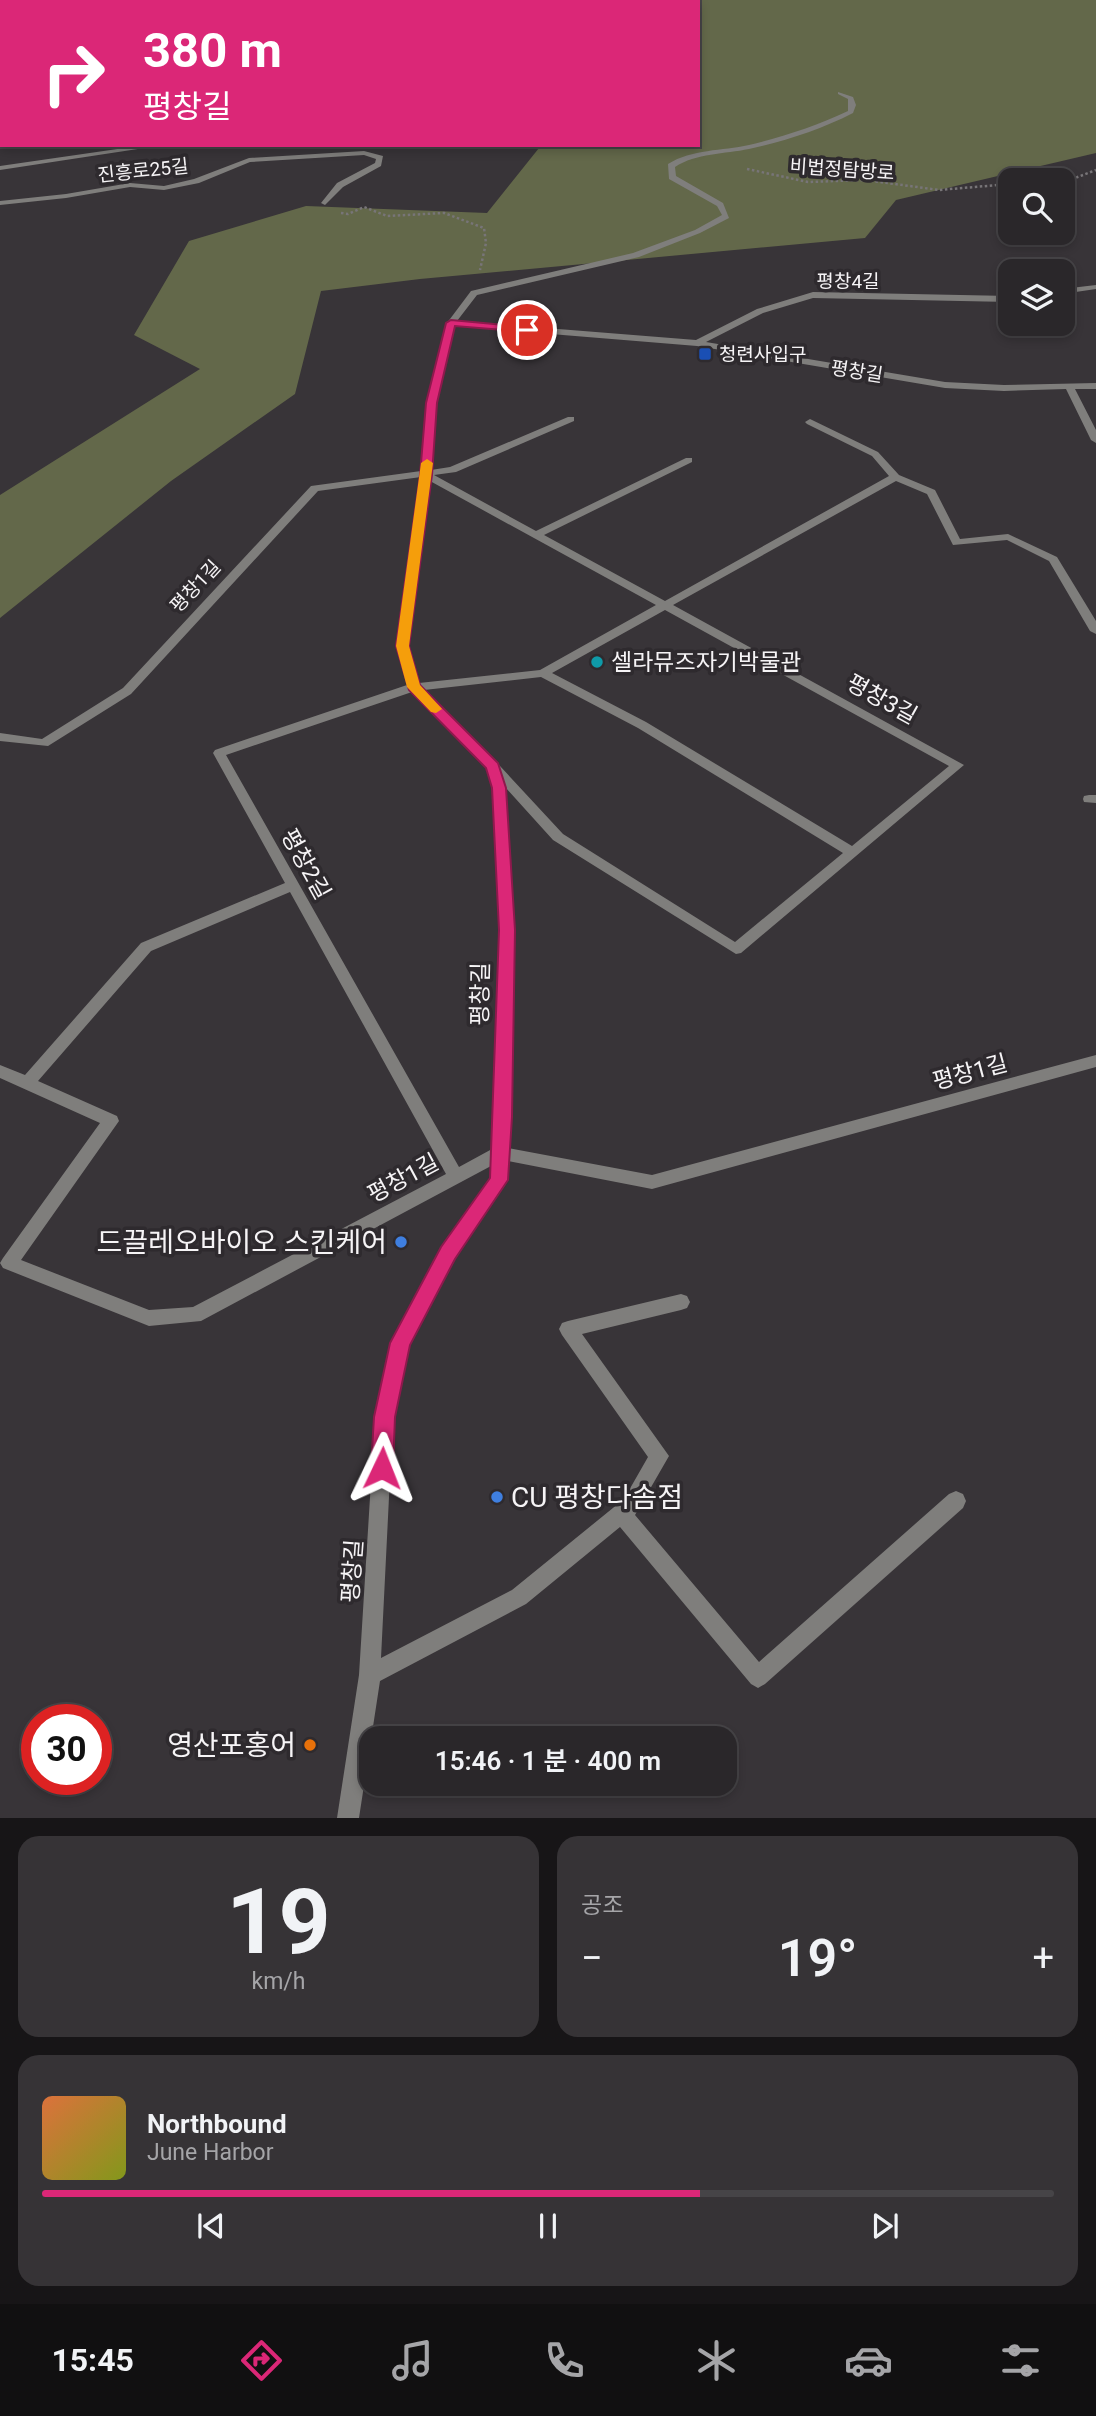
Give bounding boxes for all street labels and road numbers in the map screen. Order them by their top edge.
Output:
street label: 진흥로25길 [96,154,190,187]
street label: 비법정탐방로 [789,154,895,185]
street label: 평창4길 [816,270,880,293]
street label: 평창길 [829,356,885,387]
street label: 평창1길 [165,555,225,617]
street label: 평창3길 [842,669,922,730]
street label: 평창2길 [275,824,336,904]
street label: 평창길 [466,962,495,1026]
street label: 평창1길 [930,1050,1011,1095]
street label: 평창1길 [363,1149,443,1208]
street label: 평창길 [337,1538,368,1604]

